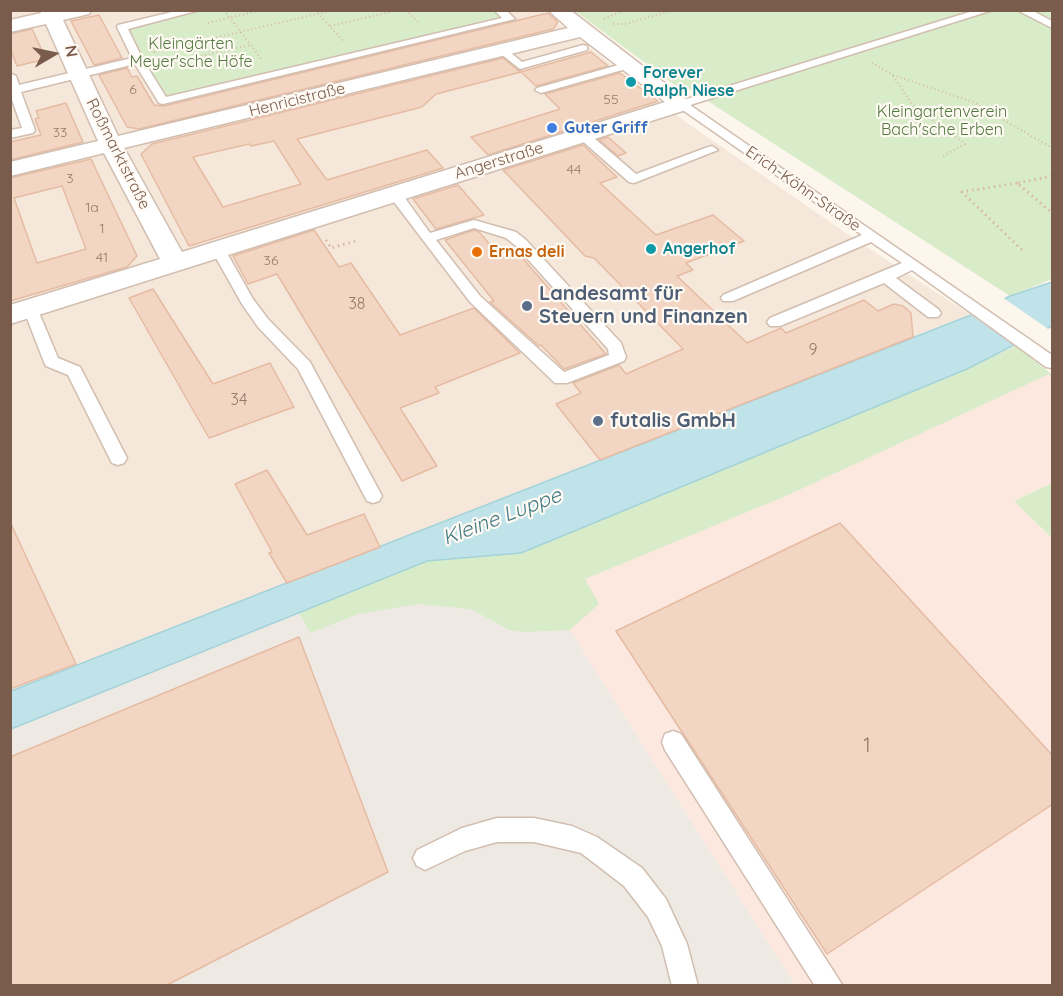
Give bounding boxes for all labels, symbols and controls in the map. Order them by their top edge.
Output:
north arrow [24,24,84,84]
park label: Kleingärten Meyer'sche Höfe [129,34,253,72]
text: N [61,44,83,59]
place label: Forever Ralph Niese [643,63,734,101]
marker: Forever Ralph Niese [624,75,638,89]
street label: Henricistraße [247,79,347,121]
house number: 6 [129,82,137,98]
house number: 55 [603,92,619,108]
street label: Roßmarktstraße [82,95,154,213]
park label: Kleingartenverein Bach'sche Erben [877,102,1007,140]
place label: Guter Griff [564,118,648,138]
marker: Guter Griff [545,121,559,135]
house number: 33 [53,125,67,141]
street label: Angerstraße [452,138,546,184]
street label: Erich-Köhn-Straße [742,142,864,236]
house number: 44 [567,162,581,178]
house number: 3 [66,171,74,187]
house number: 1a [85,200,99,216]
house number: 1 [99,221,105,237]
place label: Angerhof [663,239,735,259]
place label: Ernas deli [489,242,564,262]
marker: Angerhof [644,242,658,256]
marker: Ernas deli [470,245,484,259]
house number: 41 [96,250,108,266]
house number: 36 [264,253,278,269]
place label: Landesamt für Steuern und Finanzen [539,282,748,329]
house number: 38 [348,294,366,314]
marker: Landesamt für Steuern und Finanzen [520,299,534,313]
house number: 9 [809,340,817,360]
house number: 34 [231,390,247,410]
place label: futalis GmbH [610,409,736,433]
marker: futalis GmbH [591,414,605,428]
water label: Kleine Luppe [439,483,565,551]
house number: 1 [863,734,871,758]

